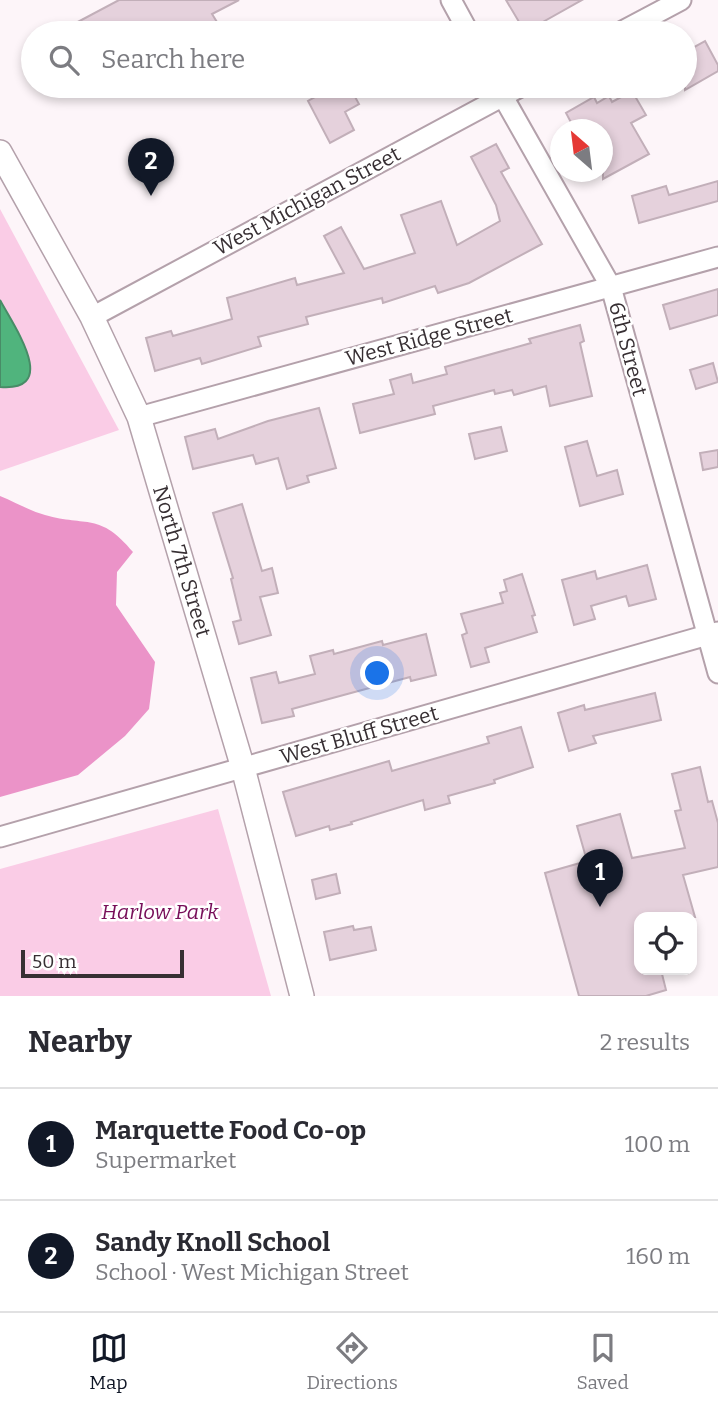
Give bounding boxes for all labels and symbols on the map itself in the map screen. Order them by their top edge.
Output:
north arrow [550,119,613,182]
pin: 2 [128,138,174,196]
street label: West Michigan Street [209,141,405,261]
street label: 6th Street [603,299,653,399]
street label: West Ridge Street [343,302,516,372]
street label: North 7th Street [147,482,217,641]
your location [360,656,394,690]
street label: West Bluff Street [277,700,441,770]
pin: 1 [577,849,623,907]
park label: Harlow Park [101,899,219,925]
scale bar [21,947,184,979]

